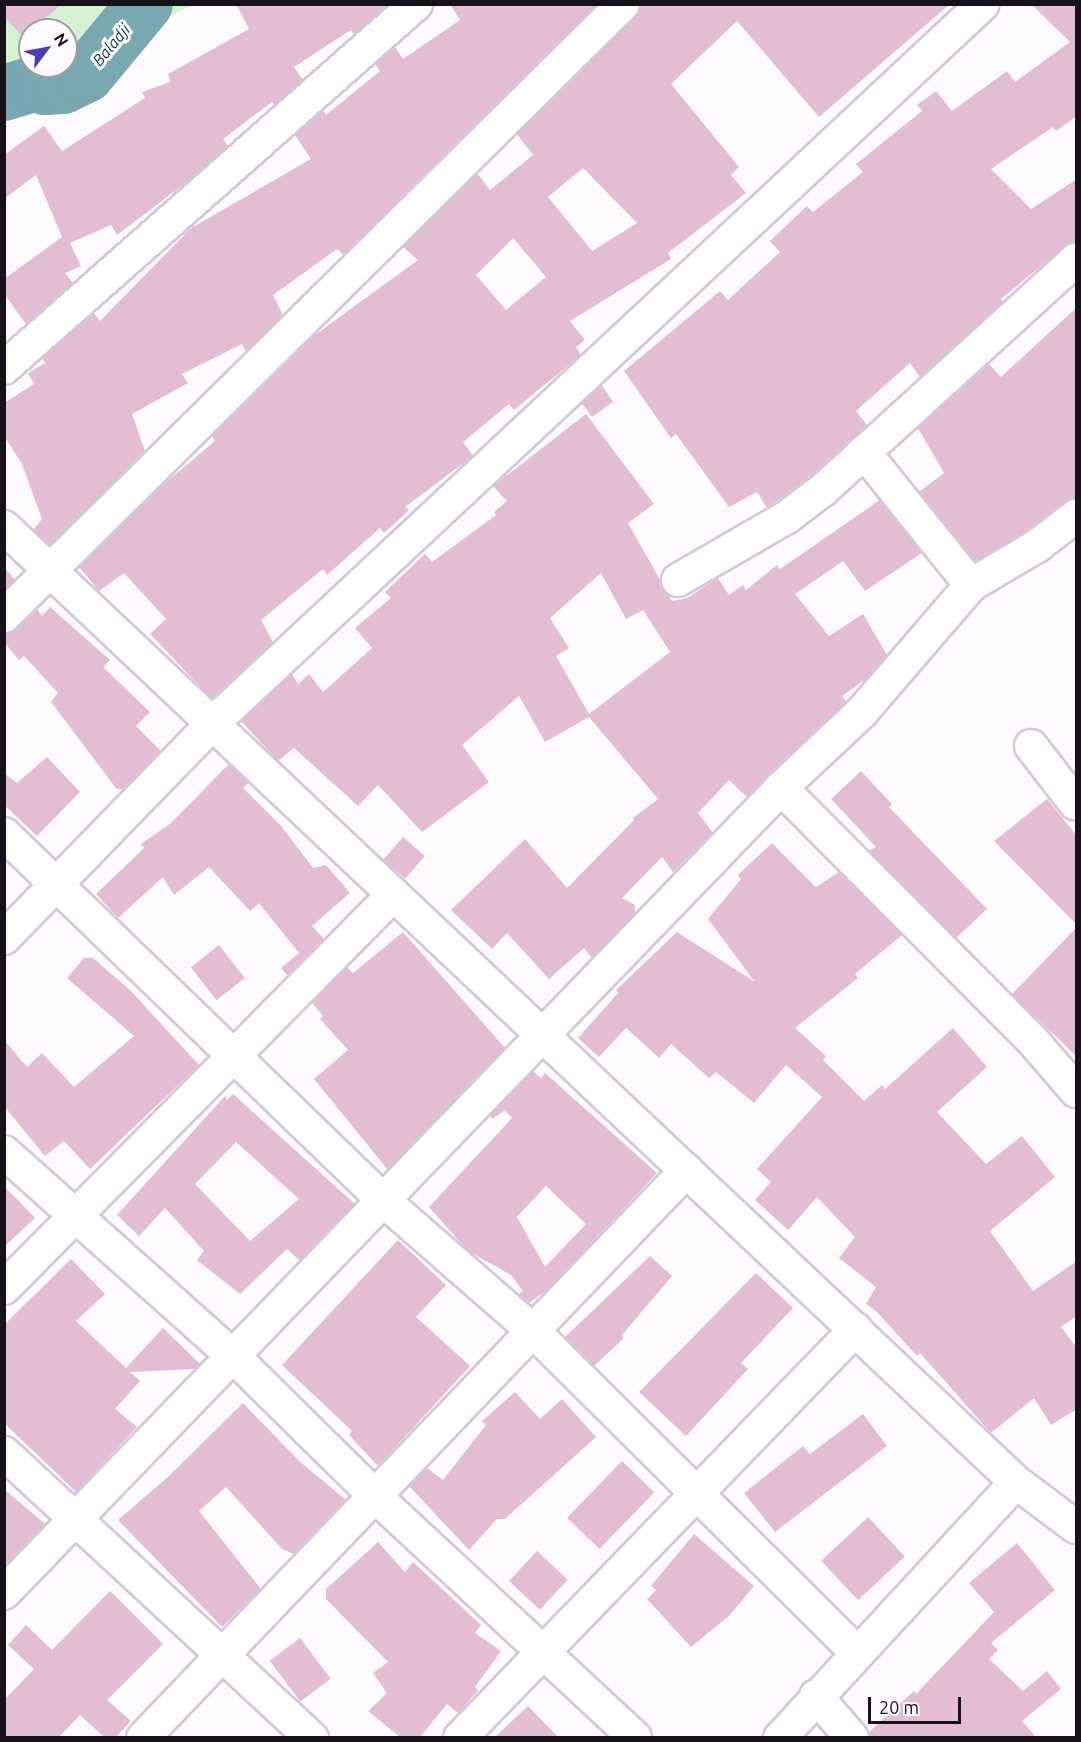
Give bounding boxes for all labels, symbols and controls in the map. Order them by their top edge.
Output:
north arrow [18,18,78,78]
water label: Baladji [88,20,134,70]
text: N [51,30,72,49]
scale bar [871,1685,964,1723]
text: 20 m [879,1697,919,1717]

